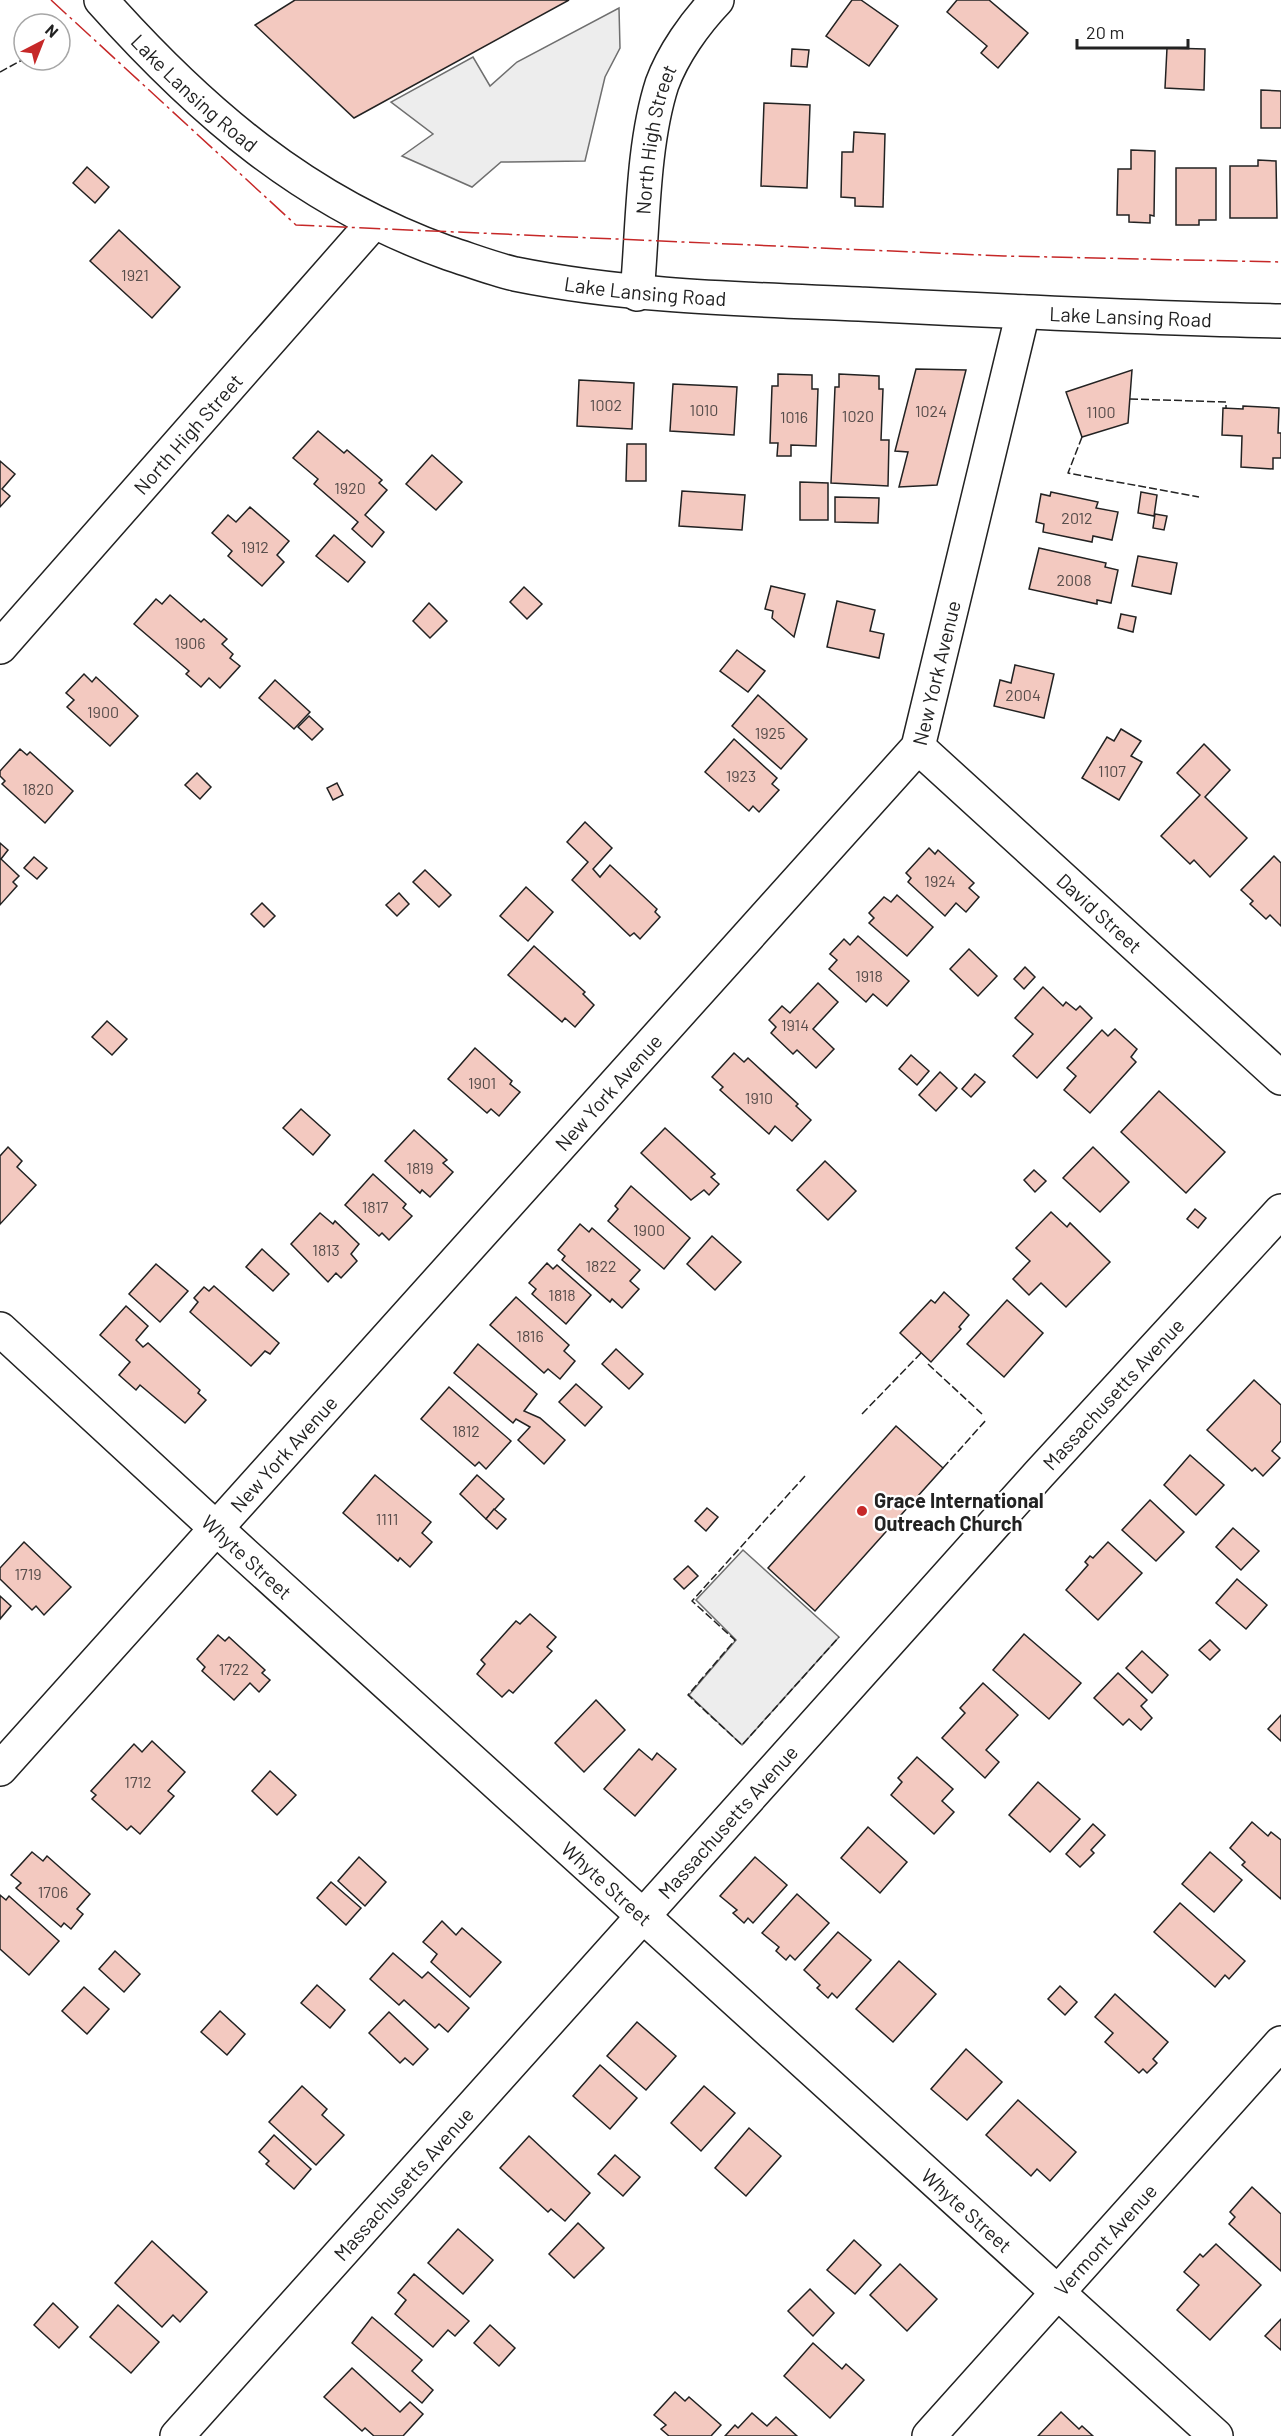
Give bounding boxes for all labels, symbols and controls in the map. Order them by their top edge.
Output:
north arrow [12,12,72,72]
scale bar [1077,12,1188,50]
text: N [42,20,63,41]
text: 20 m [1086,21,1124,43]
street label: Lake Lansing Road [127,29,263,156]
street label: North High Street [630,60,681,215]
house number: 1921 [121,265,149,284]
street label: Lake Lansing Road [563,271,727,310]
street label: Lake Lansing Road [1049,301,1212,331]
street label: North High Street [128,369,247,499]
house number: 1002 [590,395,622,414]
house number: 1010 [690,400,718,419]
house number: 1024 [915,401,947,420]
house number: 1100 [1086,402,1116,421]
house number: 1020 [842,406,874,425]
house number: 1016 [780,407,808,426]
house number: 1920 [334,478,366,497]
house number: 2012 [1061,508,1093,527]
house number: 1912 [241,537,269,556]
house number: 2008 [1057,570,1092,589]
street label: New York Avenue [907,598,965,748]
house number: 1906 [174,633,206,652]
house number: 2004 [1005,685,1041,704]
house number: 1900 [87,702,119,721]
house number: 1925 [755,723,785,742]
house number: 1107 [1098,761,1126,780]
house number: 1923 [726,766,756,785]
house number: 1820 [22,779,54,798]
street label: David Street [1052,868,1147,958]
house number: 1924 [924,871,956,890]
house number: 1918 [855,966,883,985]
house number: 1914 [781,1015,809,1034]
street label: New York Avenue [550,1029,667,1155]
house number: 1901 [468,1073,496,1092]
house number: 1910 [745,1088,773,1107]
house number: 1819 [406,1158,434,1177]
house number: 1817 [362,1197,389,1216]
house number: 1900 [633,1220,665,1239]
house number: 1813 [312,1240,340,1259]
house number: 1822 [585,1256,617,1275]
house number: 1818 [548,1285,576,1304]
street label: Massachusetts Avenue [1037,1313,1189,1474]
house number: 1816 [516,1326,544,1345]
street label: New York Avenue [225,1390,342,1517]
house number: 1812 [452,1421,480,1440]
place label: Grace International Outreach Church [874,1488,1044,1535]
marker: Grace International Outreach Church [855,1504,869,1518]
street label: Whyte Street [197,1509,297,1604]
house number: 1111 [376,1509,398,1528]
house number: 1719 [14,1564,42,1583]
house number: 1722 [219,1659,249,1678]
street label: Massachusetts Avenue [653,1740,802,1903]
house number: 1712 [124,1772,152,1791]
street label: Whyte Street [557,1836,657,1930]
house number: 1706 [38,1882,68,1901]
street label: Massachusetts Avenue [328,2102,478,2265]
street label: Whyte Street [917,2163,1017,2257]
street label: Vermont Avenue [1049,2179,1161,2300]

